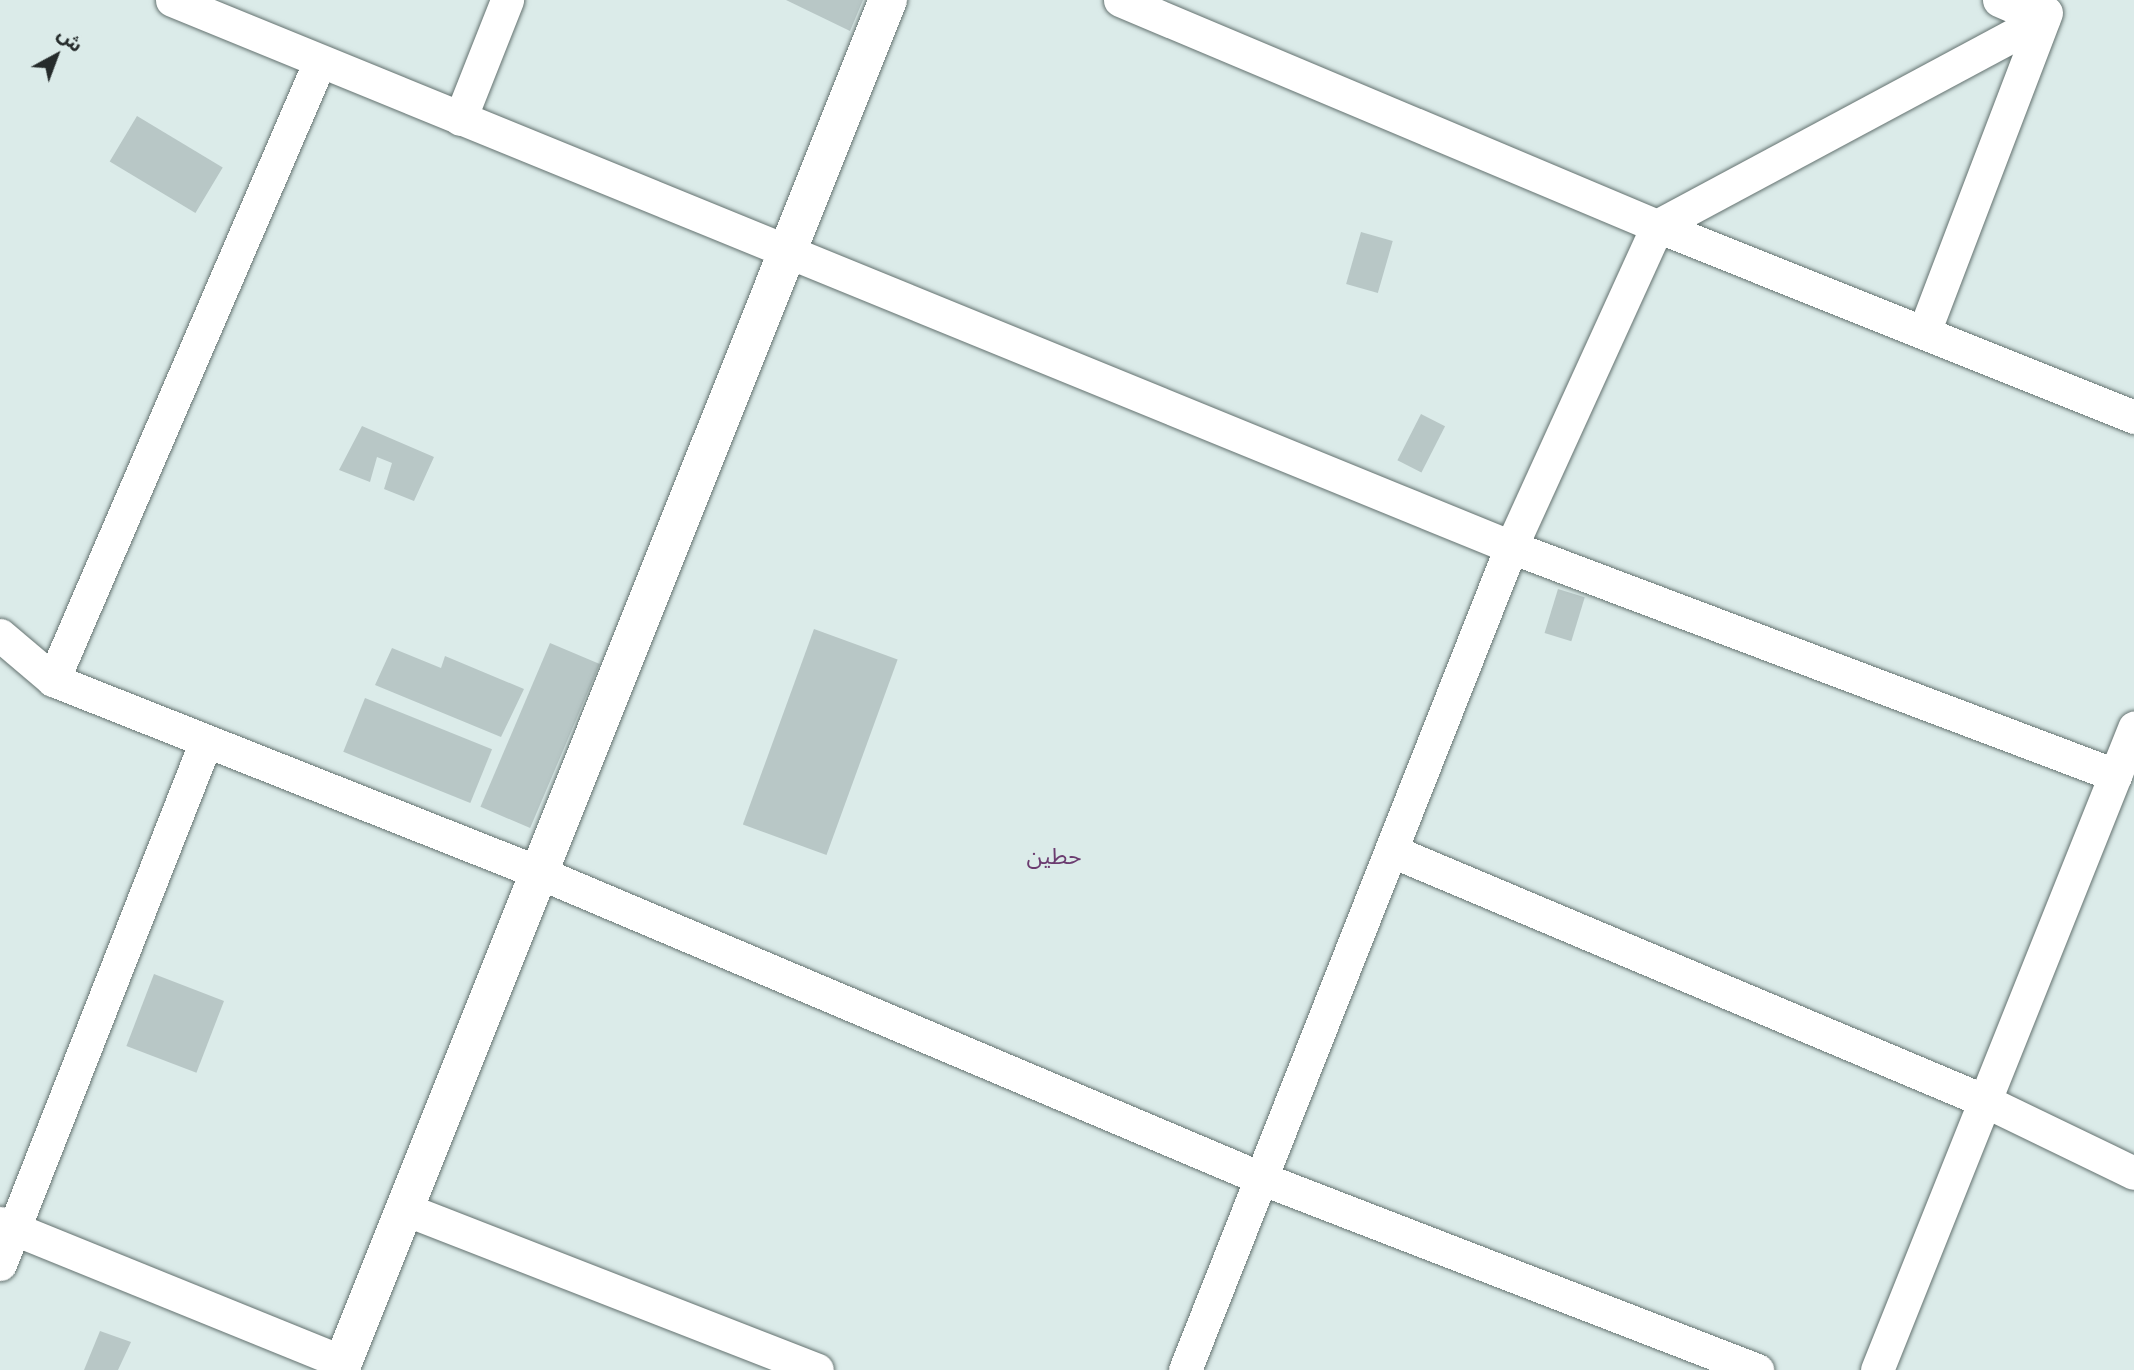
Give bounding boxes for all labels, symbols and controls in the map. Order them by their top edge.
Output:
north arrow [21,21,91,91]
text: ش [53,23,87,56]
district label: حطين [1026,842,1082,870]

